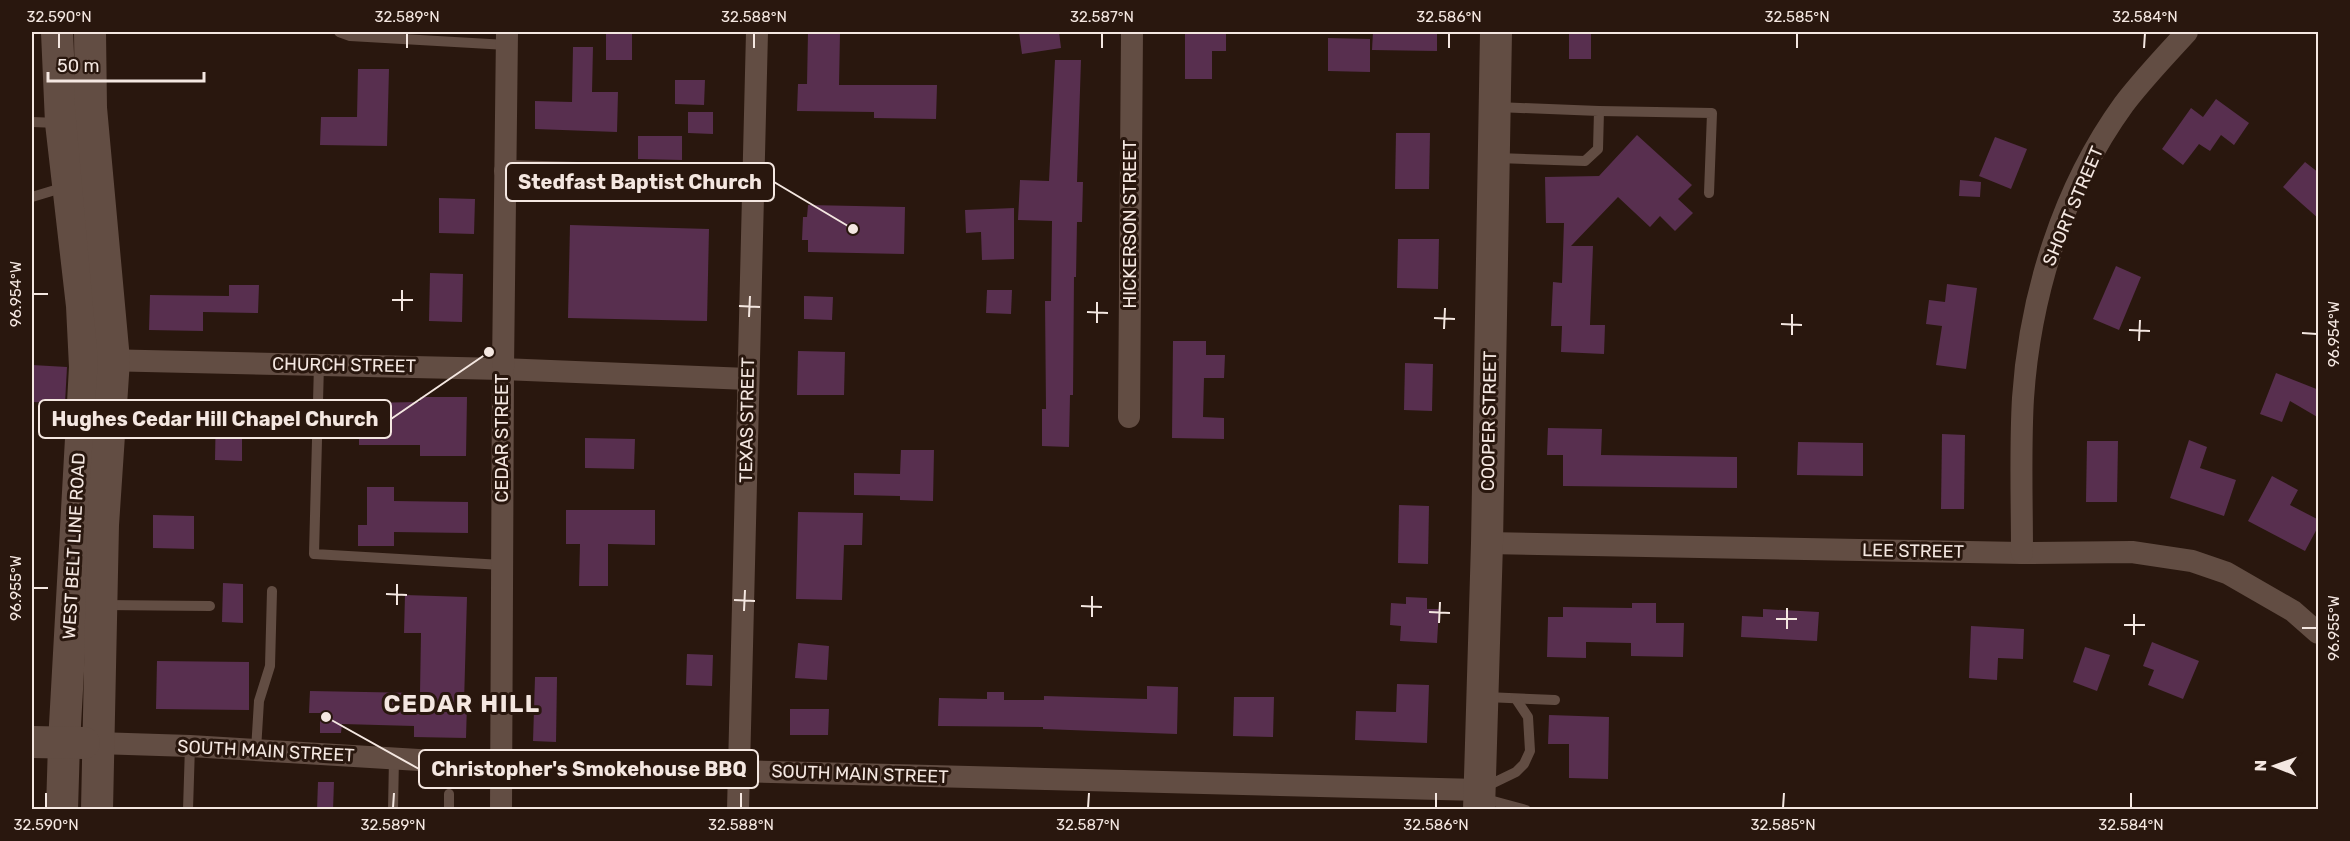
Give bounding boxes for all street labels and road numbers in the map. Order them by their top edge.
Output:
street label: HICKERSON STREET [1119,139,1141,309]
street label: SHORT STREET [2038,143,2108,269]
street label: COOPER STREET [1477,351,1501,491]
street label: CHURCH STREET [272,353,416,377]
street label: TEXAS STREET [735,357,759,483]
street label: CEDAR STREET [491,374,513,502]
street label: WEST BELT LINE ROAD [58,452,90,640]
street label: LEE STREET [1862,539,1964,563]
street label: SOUTH MAIN STREET [177,735,355,767]
street label: SOUTH MAIN STREET [771,760,949,788]

